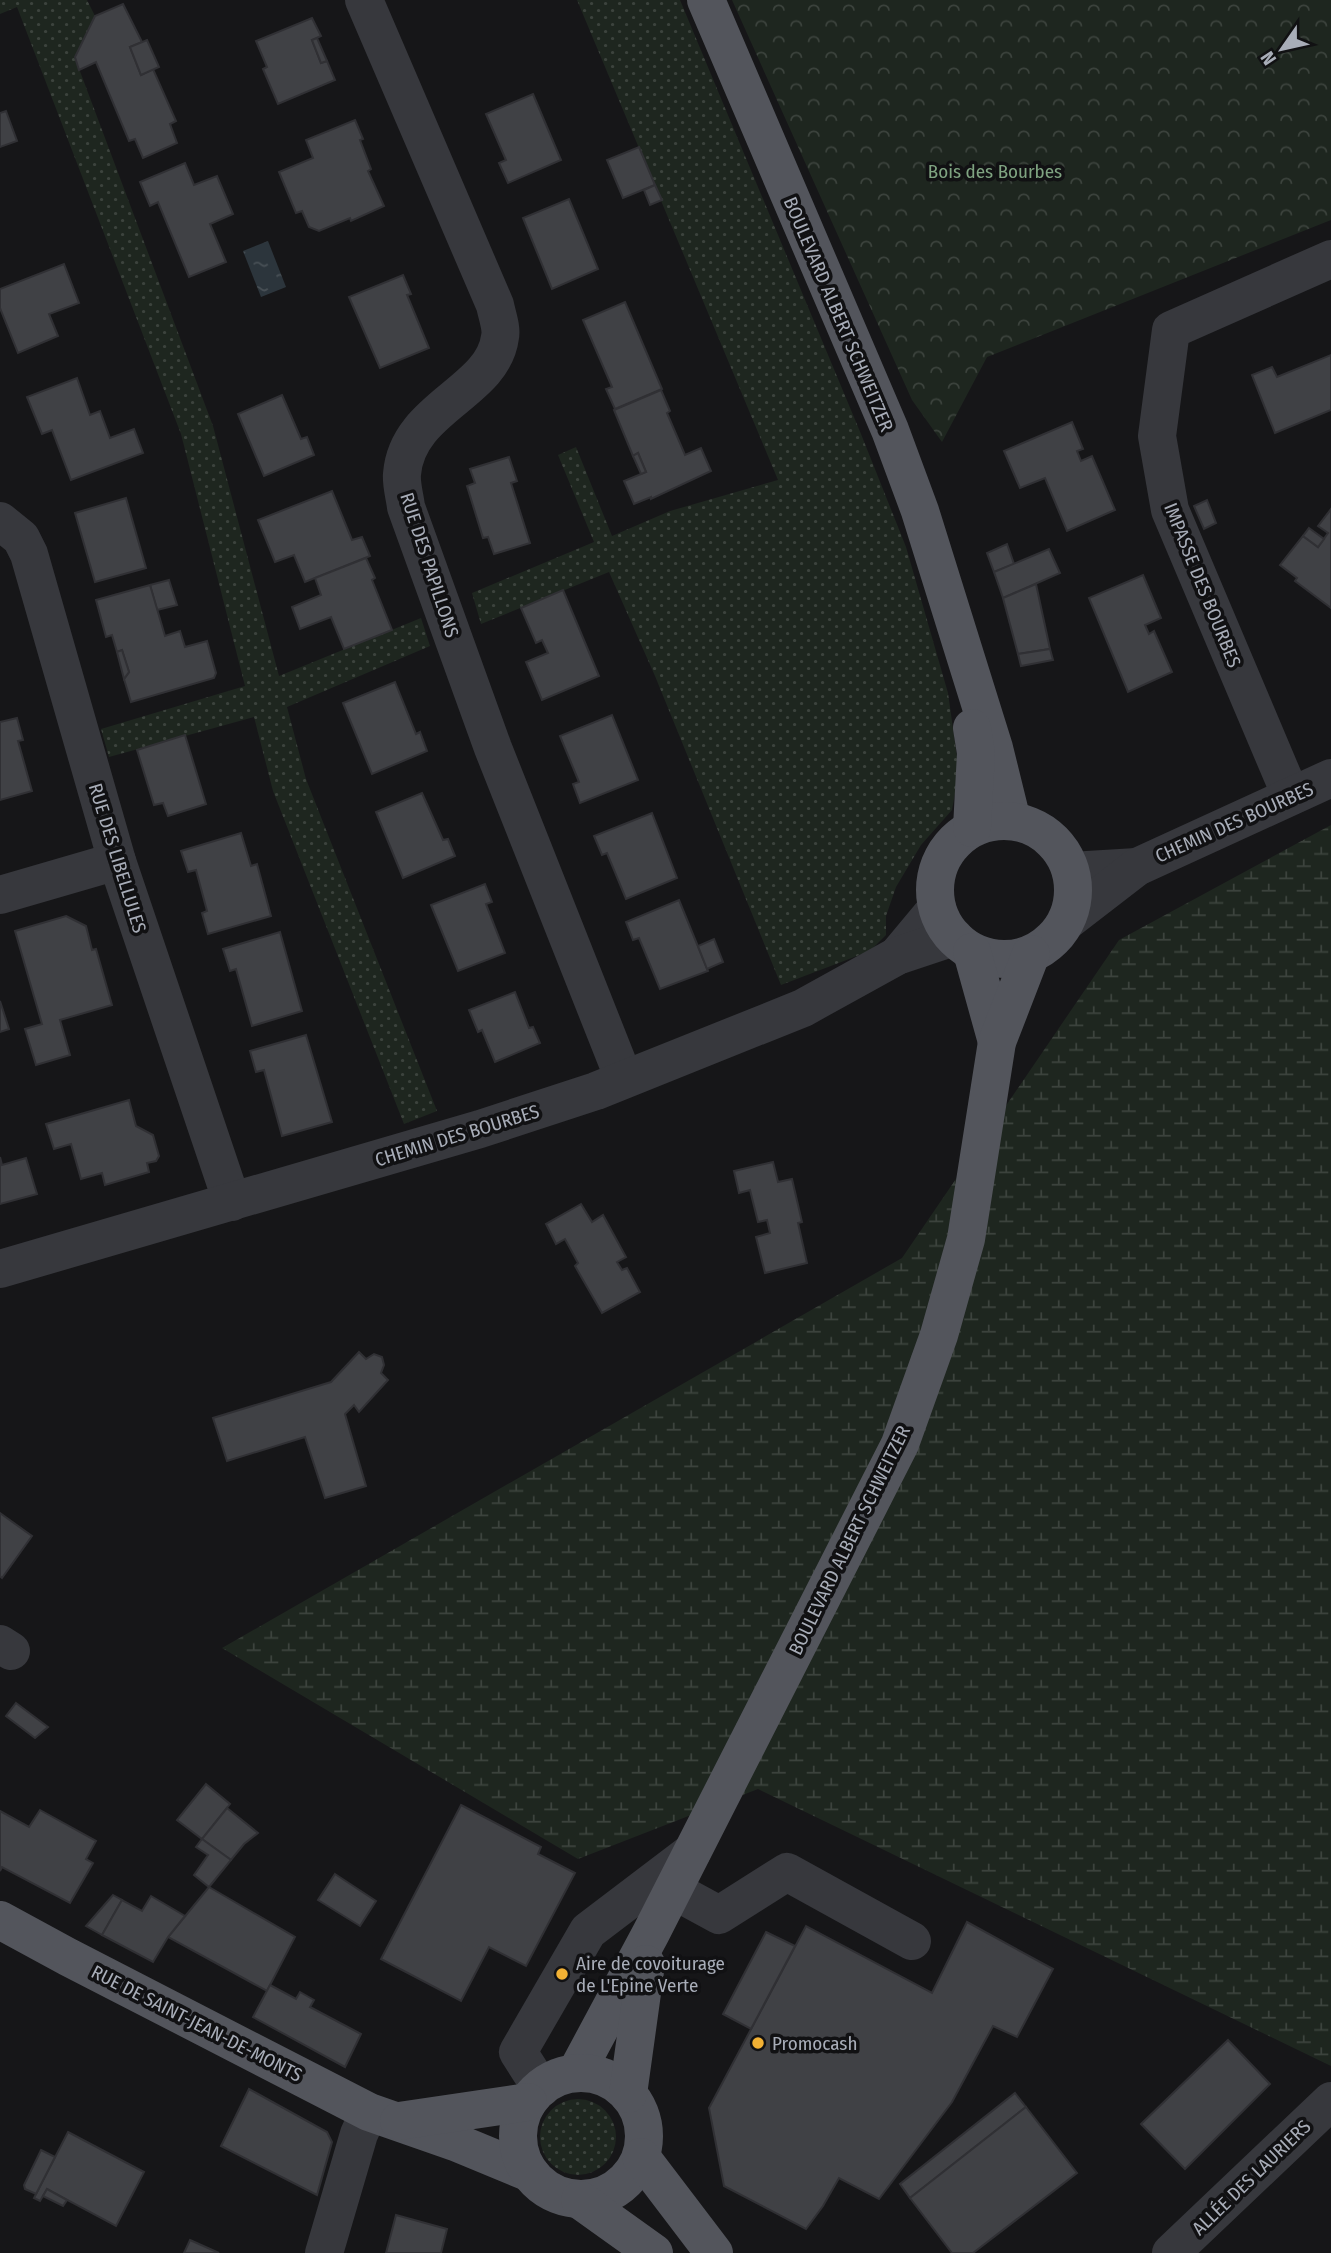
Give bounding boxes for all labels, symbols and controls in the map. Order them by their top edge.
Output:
north arrow [1247,14,1317,84]
text: N [1256,47,1281,69]
park label: Bois des Bourbes [928,160,1062,183]
street label: BOULEVARD ALBERT SCHWEITZER [779,194,898,435]
street label: RUE DES PAPILLONS [395,490,464,641]
street label: IMPASSE DES BOURBES [1159,500,1246,671]
street label: CHEMIN DES BOURBES [1152,777,1317,868]
street label: RUE DES LIBELLULES [84,781,151,936]
street label: CHEMIN DES BOURBES [372,1100,542,1171]
street label: BOULEVARD ALBERT SCHWEITZER [784,1422,915,1659]
place label: Aire de covoiturage de L'Epine Verte [576,1952,725,1997]
street label: RUE DE SAINT-JEAN-DE-MONTS [87,1960,306,2087]
marker: Aire de covoiturage de L'Epine Verte [554,1966,570,1982]
place label: Promocash [772,2032,858,2055]
marker: Promocash [750,2035,766,2051]
street label: ALLÉE DES LAURIERS [1187,2115,1315,2240]

